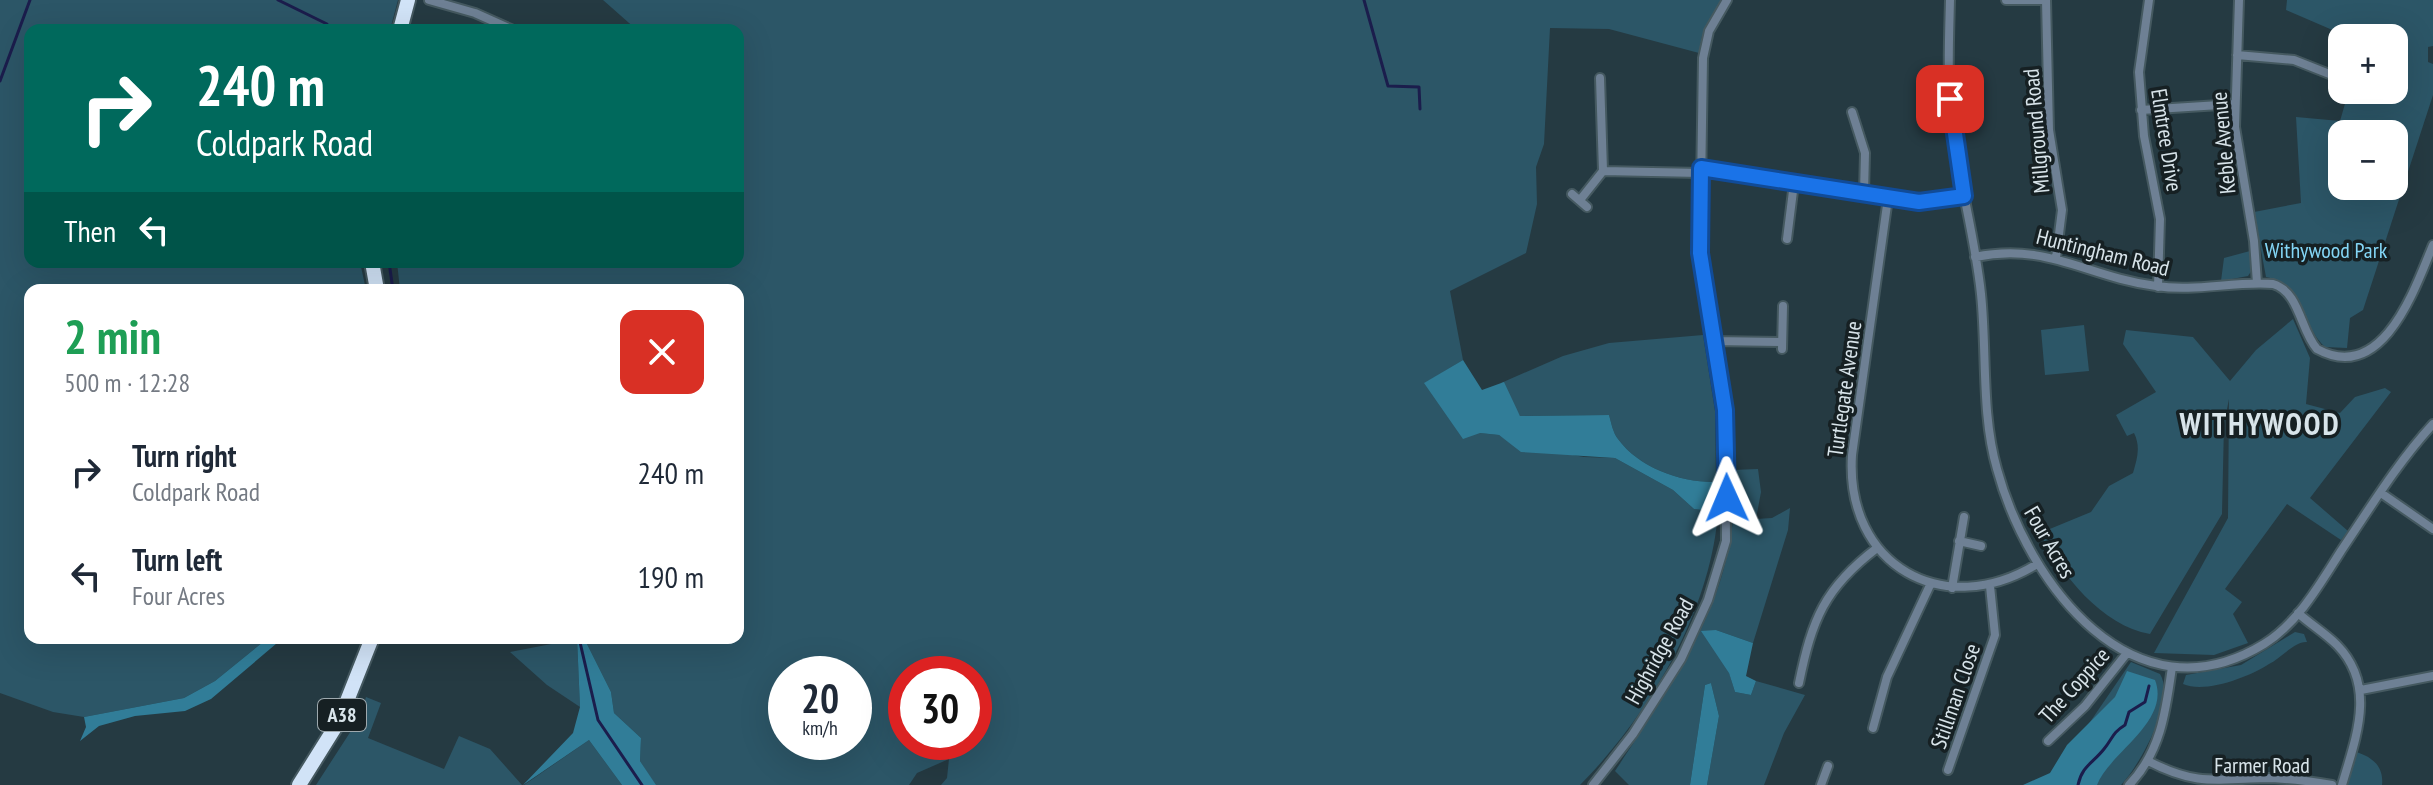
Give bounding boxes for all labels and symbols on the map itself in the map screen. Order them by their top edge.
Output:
pin [1916,65,1984,133]
street label: Millground Road [2017,68,2055,194]
street label: Elmtree Drive [2145,87,2189,193]
street label: Keble Avenue [2205,91,2241,195]
street label: Huntingham Road [2034,222,2172,282]
park label: Withywood Park [2265,236,2388,264]
street label: Turtlegate Avenue [1821,319,1867,459]
district label: WITHYWOOD [2178,404,2341,443]
position arrow [1685,456,1769,540]
street label: Four Acres [2018,501,2082,583]
street label: Highridge Road [1618,593,1700,709]
street label: Stillman Close [1924,640,1986,752]
street label: The Coppice [2033,641,2115,729]
speed limit sign: 30 [888,656,992,760]
road number: A38 [318,699,366,731]
street label: Farmer Road [2214,751,2310,779]

